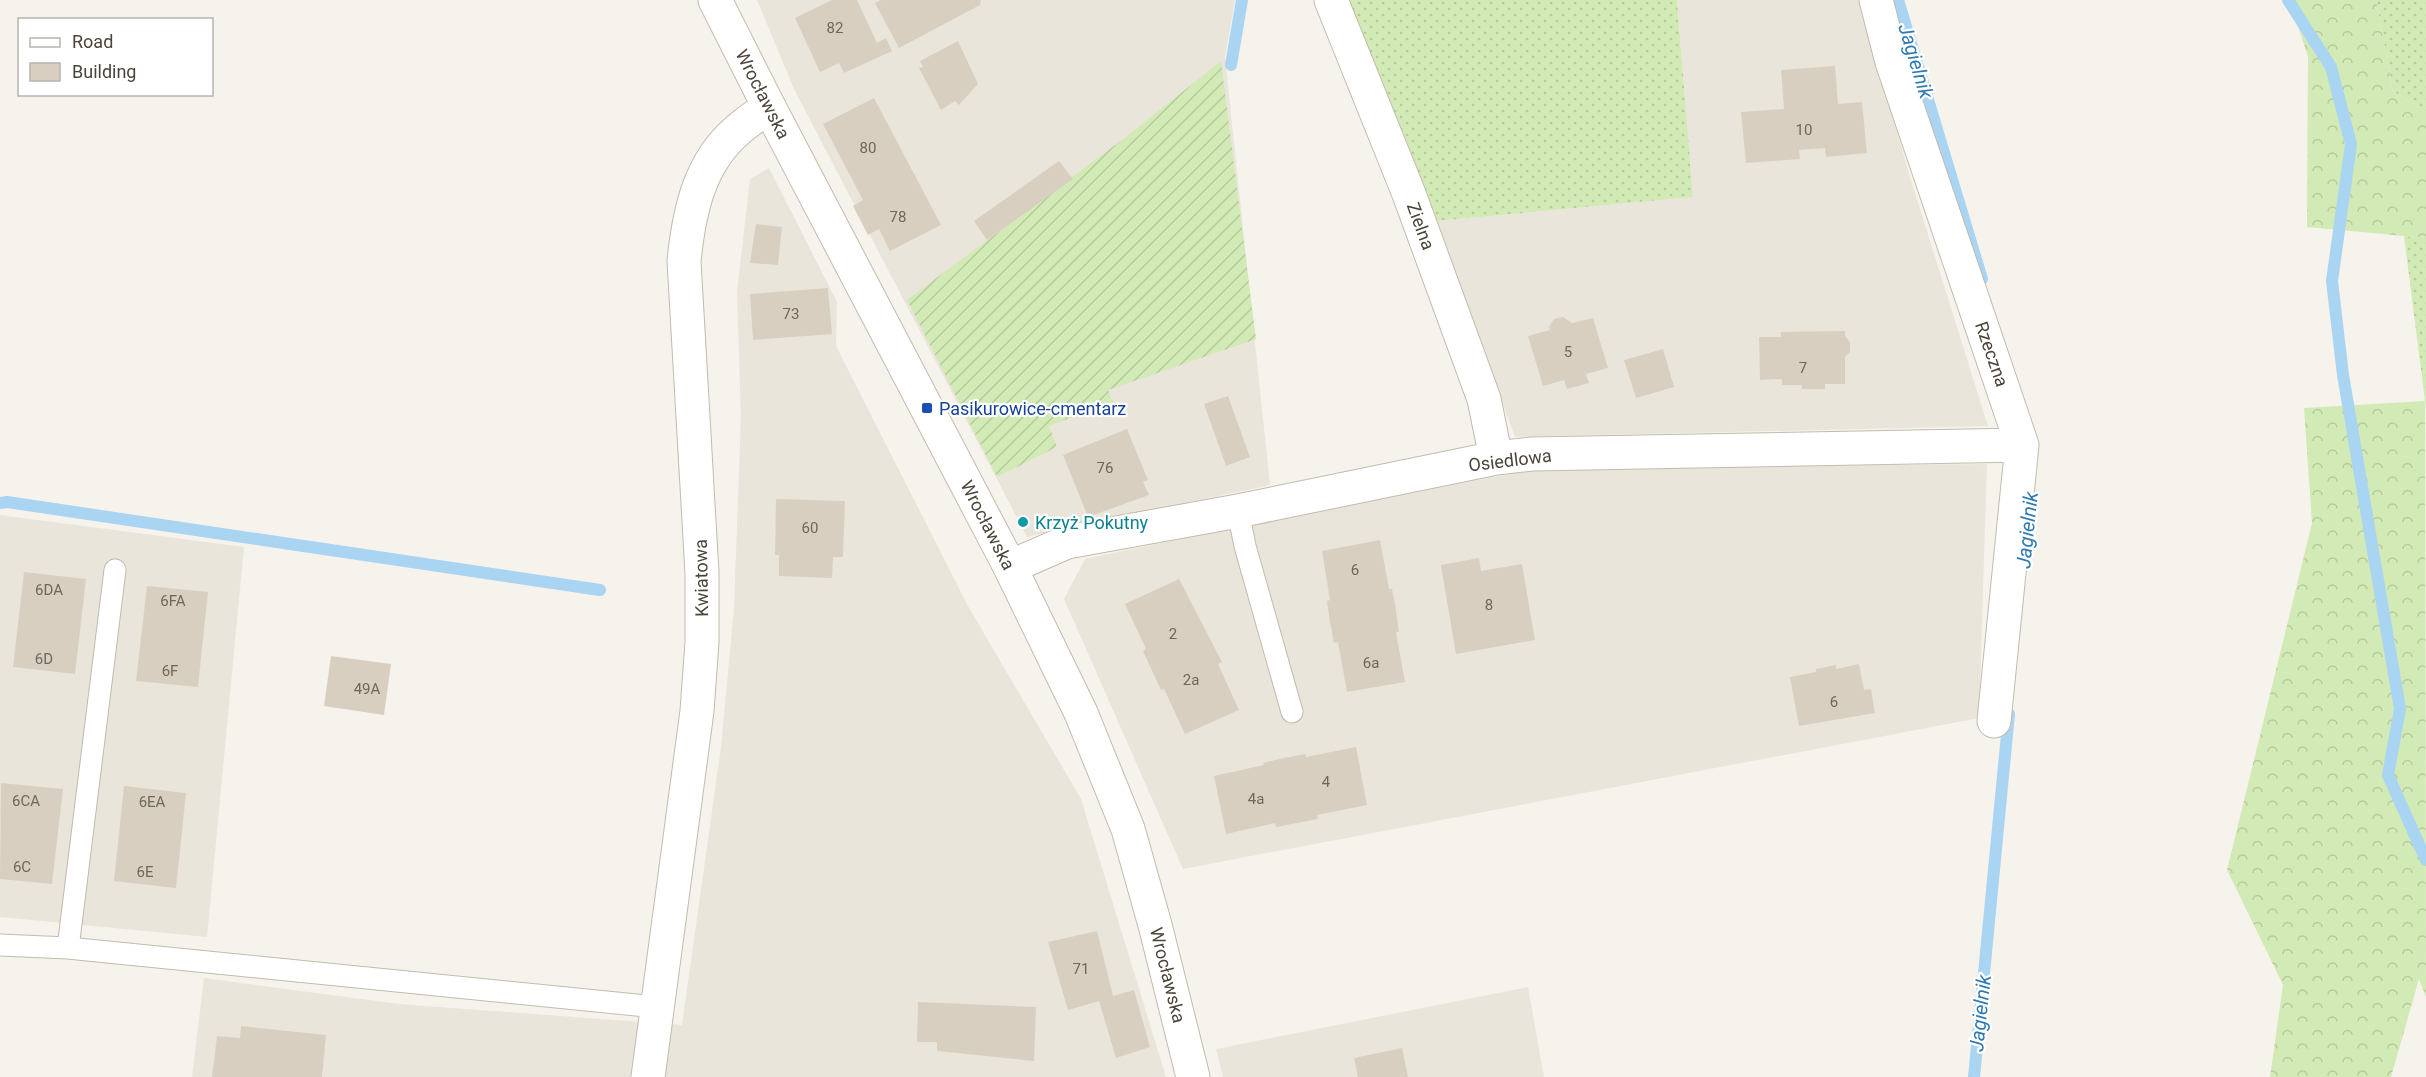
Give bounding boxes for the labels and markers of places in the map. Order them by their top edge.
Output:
place label: Pasikurowice-cmentarz [939,398,1126,419]
marker: Pasikurowice-cmentarz [920,401,934,415]
place label: Krzyż Pokutny [1035,512,1149,533]
marker: Krzyż Pokutny [1016,515,1030,529]

